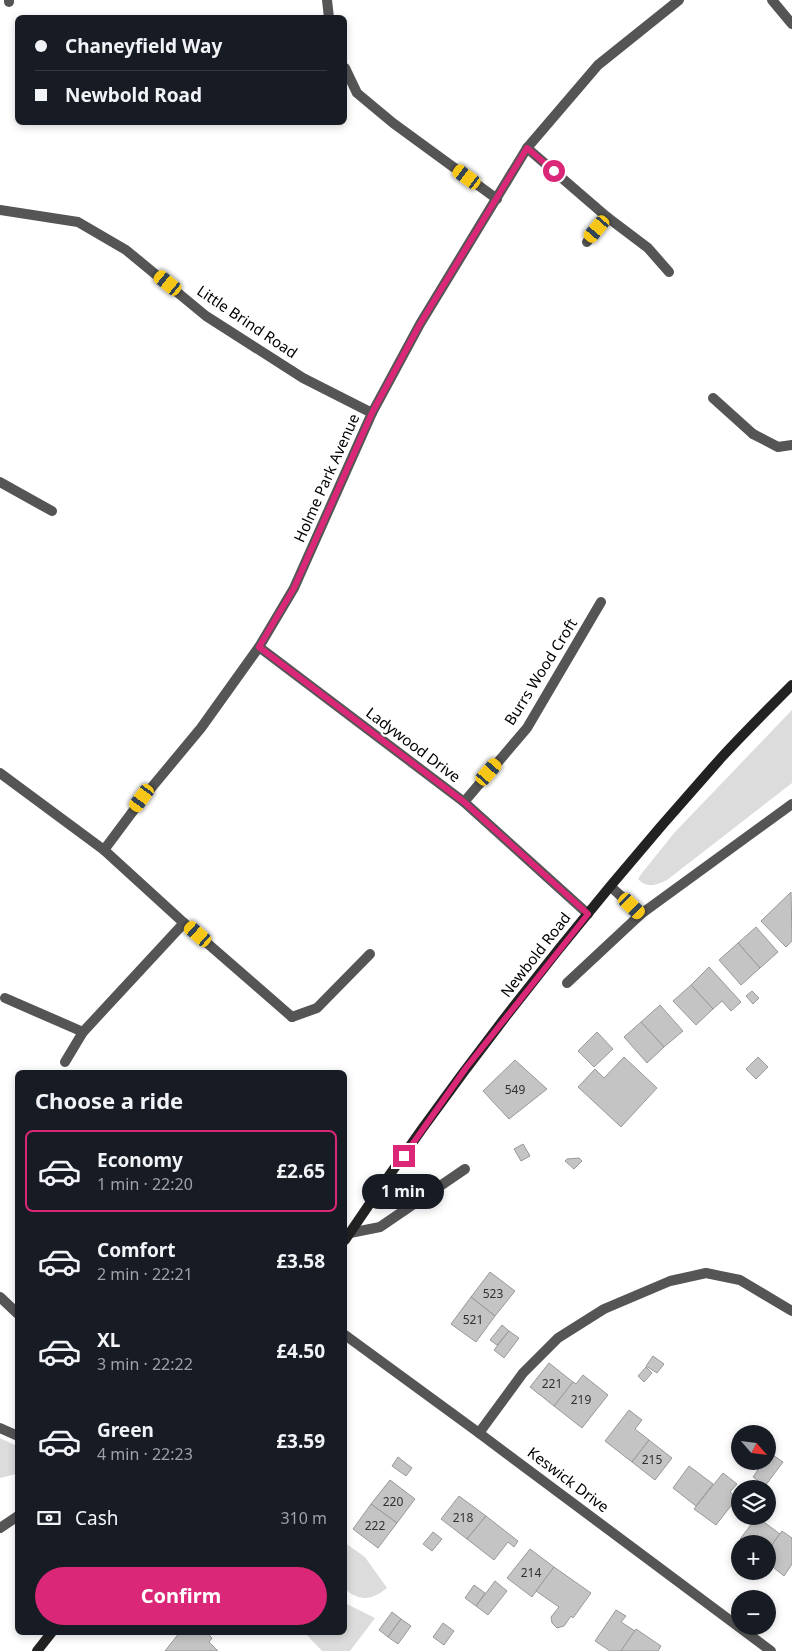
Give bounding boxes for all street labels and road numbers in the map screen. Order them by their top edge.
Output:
street label: Little Brind Road [193,280,302,362]
street label: Holme Park Avenue [289,410,363,545]
street label: Burrs Wood Croft [499,614,581,729]
street label: Ladywood Drive [362,702,465,786]
street label: Newbold Road [496,908,575,1001]
street label: Keswick Drive [524,1442,613,1516]

